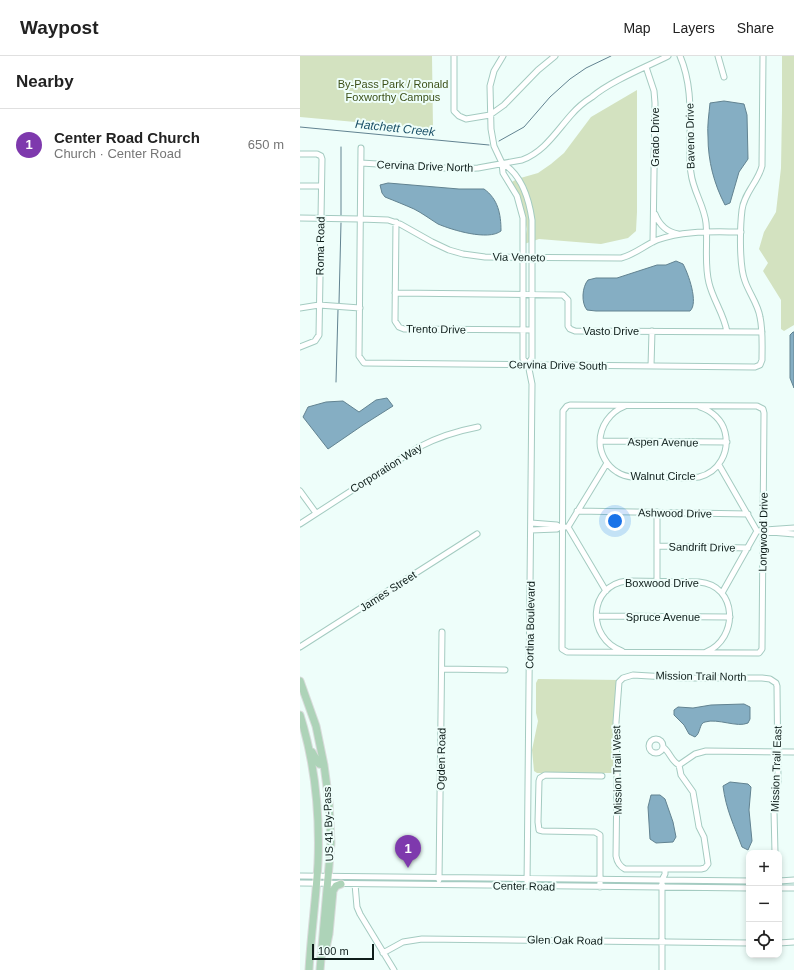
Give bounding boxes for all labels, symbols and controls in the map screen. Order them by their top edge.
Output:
text: Waypost [20,17,98,38]
text: Map [623,20,651,36]
text: Layers [673,20,715,36]
text: Share [737,20,774,36]
text: Nearby [16,72,74,91]
park label: By-Pass Park / Ronald Foxworthy Campus [338,78,448,103]
street label: Baveno Drive [683,103,697,169]
street label: Grado Drive [649,107,661,167]
water label: Hatchett Creek [354,117,437,139]
text: Center Road Church [54,129,200,146]
text: 1 [25,137,33,152]
text: 650 m [248,137,284,152]
text: Church · Center Road [54,146,181,161]
street label: Cervina Drive North [377,158,473,174]
street label: Roma Road [313,217,327,275]
street label: Via Veneto [492,251,546,263]
street label: Trento Drive [406,322,466,336]
street label: Vasto Drive [583,325,639,337]
street label: Cervina Drive South [509,358,607,372]
street label: Aspen Avenue [628,435,698,449]
street label: Corporation Way [348,441,424,495]
street label: Walnut Circle [631,470,696,482]
street label: Longwood Drive [756,492,770,572]
street label: Ashwood Drive [638,506,712,520]
your location [605,511,625,531]
street label: Sandrift Drive [669,540,735,554]
street label: James Street [358,568,418,614]
street label: Boxwood Drive [625,577,699,589]
street label: Cortina Boulevard [523,581,537,669]
street label: Spruce Avenue [626,611,700,623]
street label: Mission Trail North [655,669,747,683]
street label: Mission Trail West [610,725,624,815]
street label: Mission Trail East [768,726,784,812]
street label: Ogden Road [434,728,448,790]
street label: US 41 By-Pass [321,786,335,861]
pin: 1 [395,835,421,868]
map controls [746,850,782,958]
button: + [746,850,782,886]
street label: Center Road [493,879,555,893]
button: − [746,886,782,922]
button: locate [746,922,782,958]
street label: Glen Oak Road [527,933,603,947]
scale bar [312,942,374,961]
text: 100 m [318,945,349,957]

